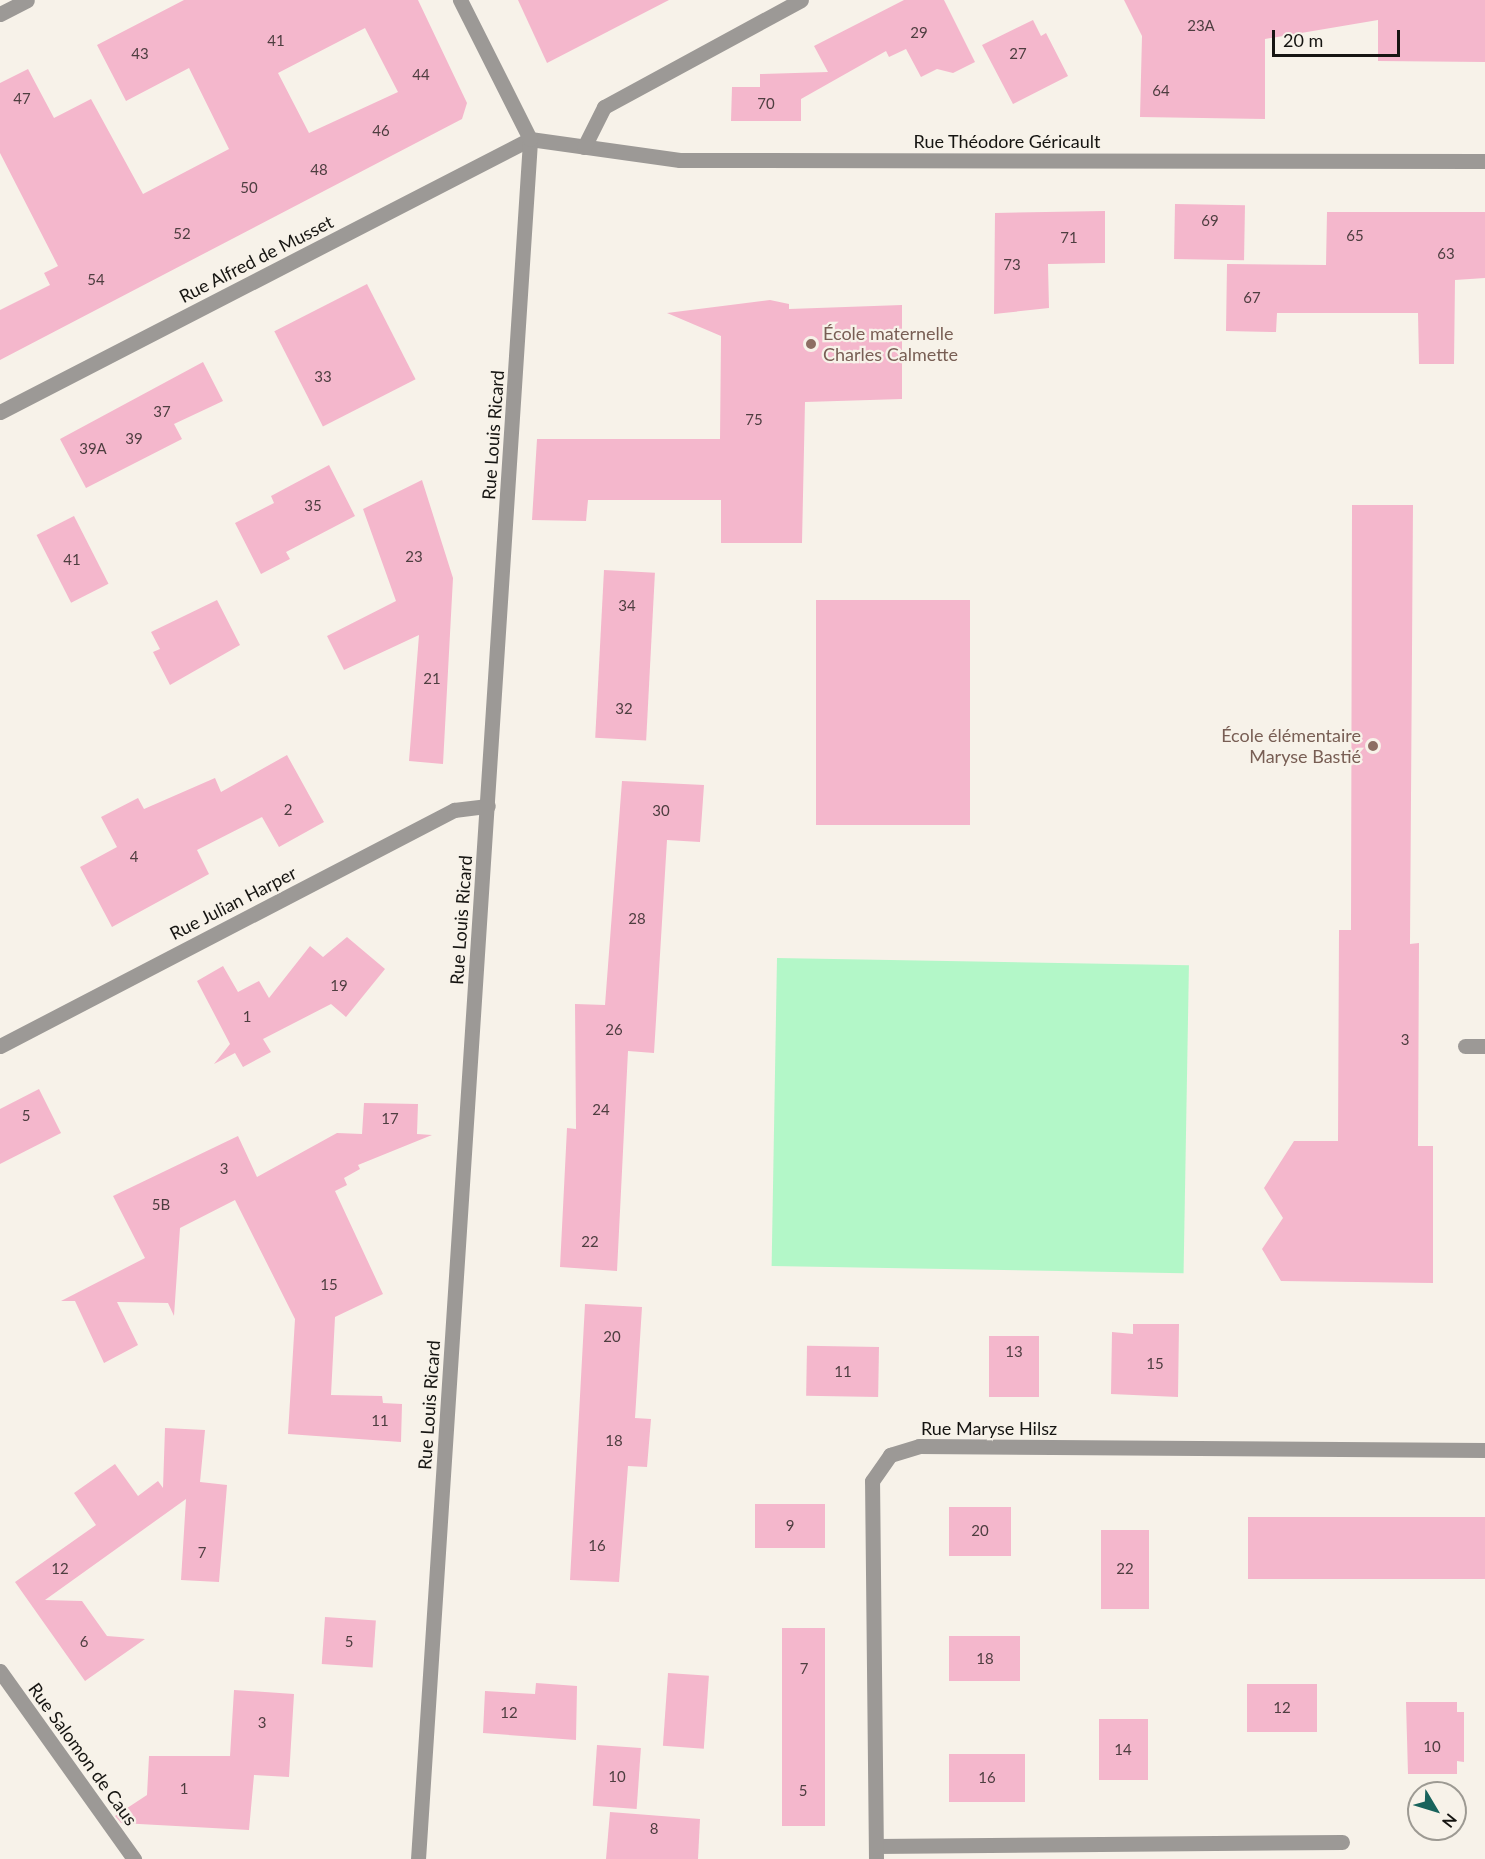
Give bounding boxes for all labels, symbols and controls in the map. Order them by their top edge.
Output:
house number: 23A [1187,17,1215,35]
scale bar [1275,18,1402,56]
house number: 29 [910,24,928,42]
text: 20 m [1283,29,1323,51]
house number: 41 [267,32,285,50]
house number: 43 [131,45,149,63]
house number: 27 [1009,45,1027,63]
house number: 44 [412,66,430,84]
house number: 64 [1152,82,1170,100]
house number: 47 [13,90,31,108]
house number: 70 [757,95,775,113]
house number: 46 [372,122,390,140]
street label: Rue Théodore Géricault [913,130,1101,152]
house number: 48 [310,161,328,179]
house number: 50 [240,179,258,197]
street label: Rue Alfred de Musset [175,211,337,307]
house number: 69 [1201,212,1219,230]
house number: 52 [173,225,191,243]
house number: 65 [1346,227,1364,245]
house number: 71 [1060,229,1078,247]
house number: 63 [1437,245,1455,263]
house number: 73 [1003,256,1021,274]
house number: 54 [87,271,105,289]
house number: 67 [1243,289,1261,307]
place label: École maternelle Charles Calmette [823,323,958,366]
marker: École maternelle Charles Calmette [804,337,818,351]
house number: 33 [314,368,332,386]
street label: Rue Louis Ricard [478,369,508,501]
house number: 37 [153,403,171,421]
house number: 75 [745,411,763,429]
house number: 39 [125,430,143,448]
house number: 39A [79,440,107,458]
house number: 35 [304,497,322,515]
house number: 23 [405,548,423,566]
house number: 41 [63,551,81,569]
house number: 34 [618,597,636,615]
house number: 21 [423,670,441,688]
house number: 32 [615,700,633,718]
place label: École élémentaire Maryse Bastié [1221,725,1361,768]
marker: École élémentaire Maryse Bastié [1366,739,1380,753]
house number: 2 [284,801,292,819]
house number: 30 [652,802,670,820]
house number: 4 [130,848,138,866]
street label: Rue Louis Ricard [446,854,476,986]
street label: Rue Julian Harper [166,862,300,944]
house number: 28 [628,910,646,928]
house number: 19 [330,977,348,995]
house number: 1 [243,1008,251,1026]
house number: 26 [605,1021,623,1039]
house number: 3 [1401,1031,1409,1049]
house number: 24 [592,1101,610,1119]
house number: 5 [22,1107,30,1125]
house number: 17 [381,1110,399,1128]
house number: 3 [220,1160,228,1178]
house number: 5B [152,1196,170,1214]
house number: 22 [581,1233,599,1251]
house number: 15 [320,1276,338,1294]
house number: 20 [603,1328,621,1346]
street label: Rue Louis Ricard [414,1339,444,1471]
house number: 13 [1005,1343,1023,1361]
house number: 15 [1146,1355,1164,1373]
house number: 11 [834,1363,852,1381]
house number: 11 [371,1412,389,1430]
street label: Rue Maryse Hilsz [921,1417,1057,1439]
house number: 18 [605,1432,623,1450]
house number: 9 [786,1517,794,1535]
house number: 20 [971,1522,989,1540]
house number: 16 [588,1537,606,1555]
house number: 7 [198,1544,206,1562]
house number: 12 [51,1560,69,1578]
house number: 22 [1116,1560,1134,1578]
house number: 6 [80,1633,88,1651]
house number: 5 [345,1633,353,1651]
house number: 18 [976,1650,994,1668]
house number: 7 [800,1660,808,1678]
street label: Rue Salomon de Caus [24,1679,142,1829]
house number: 12 [1273,1699,1291,1717]
house number: 12 [500,1704,518,1722]
house number: 3 [258,1714,266,1732]
house number: 10 [1423,1738,1441,1756]
house number: 14 [1114,1741,1132,1759]
house number: 10 [608,1768,626,1786]
house number: 16 [978,1769,996,1787]
house number: 1 [180,1780,188,1798]
north arrow [1407,1781,1467,1841]
house number: 5 [799,1782,807,1800]
text: N [1439,1810,1461,1832]
house number: 8 [650,1820,658,1838]

